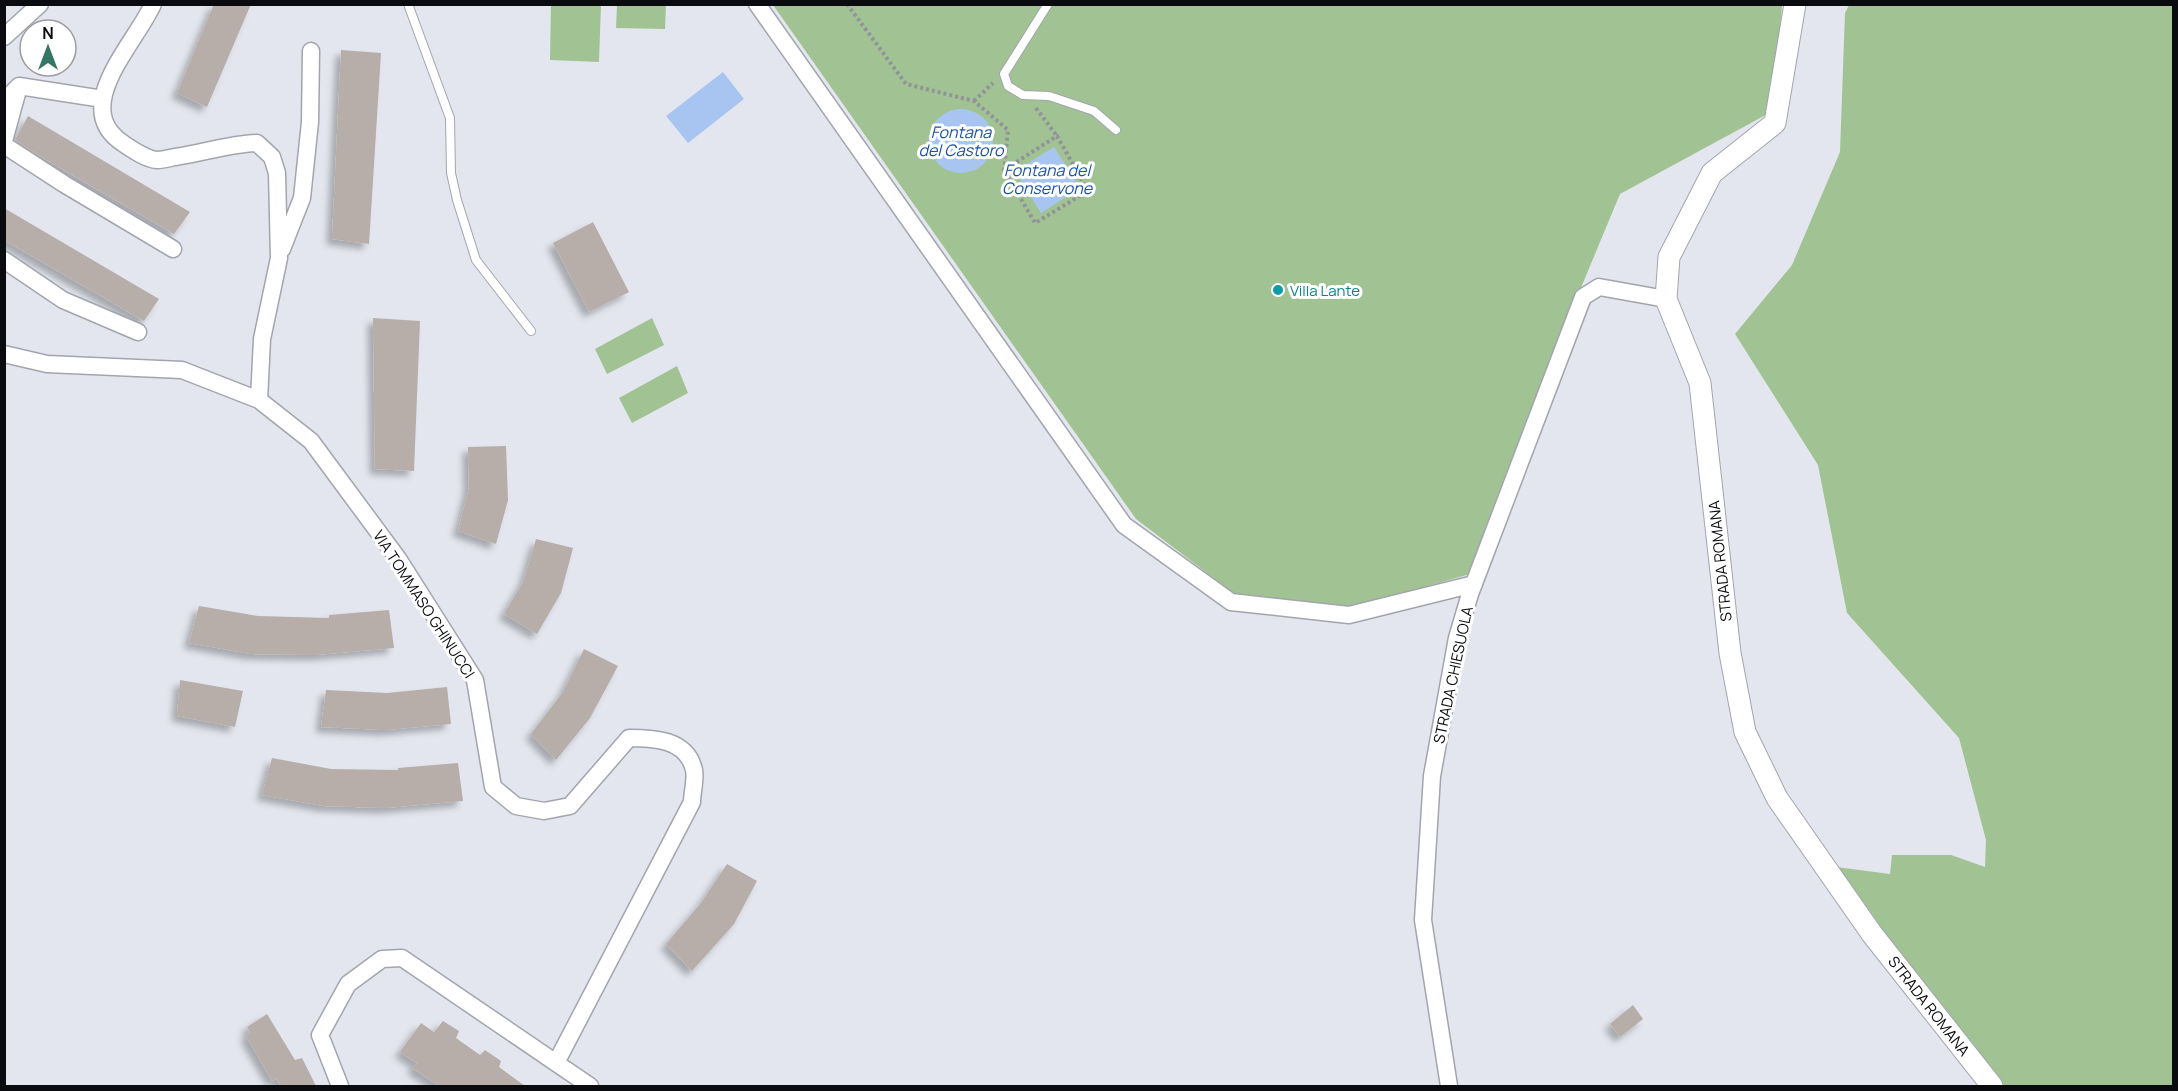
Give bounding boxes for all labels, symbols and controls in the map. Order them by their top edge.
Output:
north arrow [18,18,78,78]
text: N [42,22,54,44]
water label: Fontana del Castoro [918,121,1005,161]
water label: Fontana del Conservone [1002,159,1094,199]
place label: Villa Lante [1290,280,1360,301]
marker: Villa Lante [1271,283,1285,297]
street label: STRADA ROMANA [1703,499,1737,623]
street label: VIA TOMMASO GHINUCCI [368,526,480,682]
street label: STRADA CHIESUOLA [1428,604,1478,746]
street label: STRADA ROMANA [1883,952,1975,1061]

